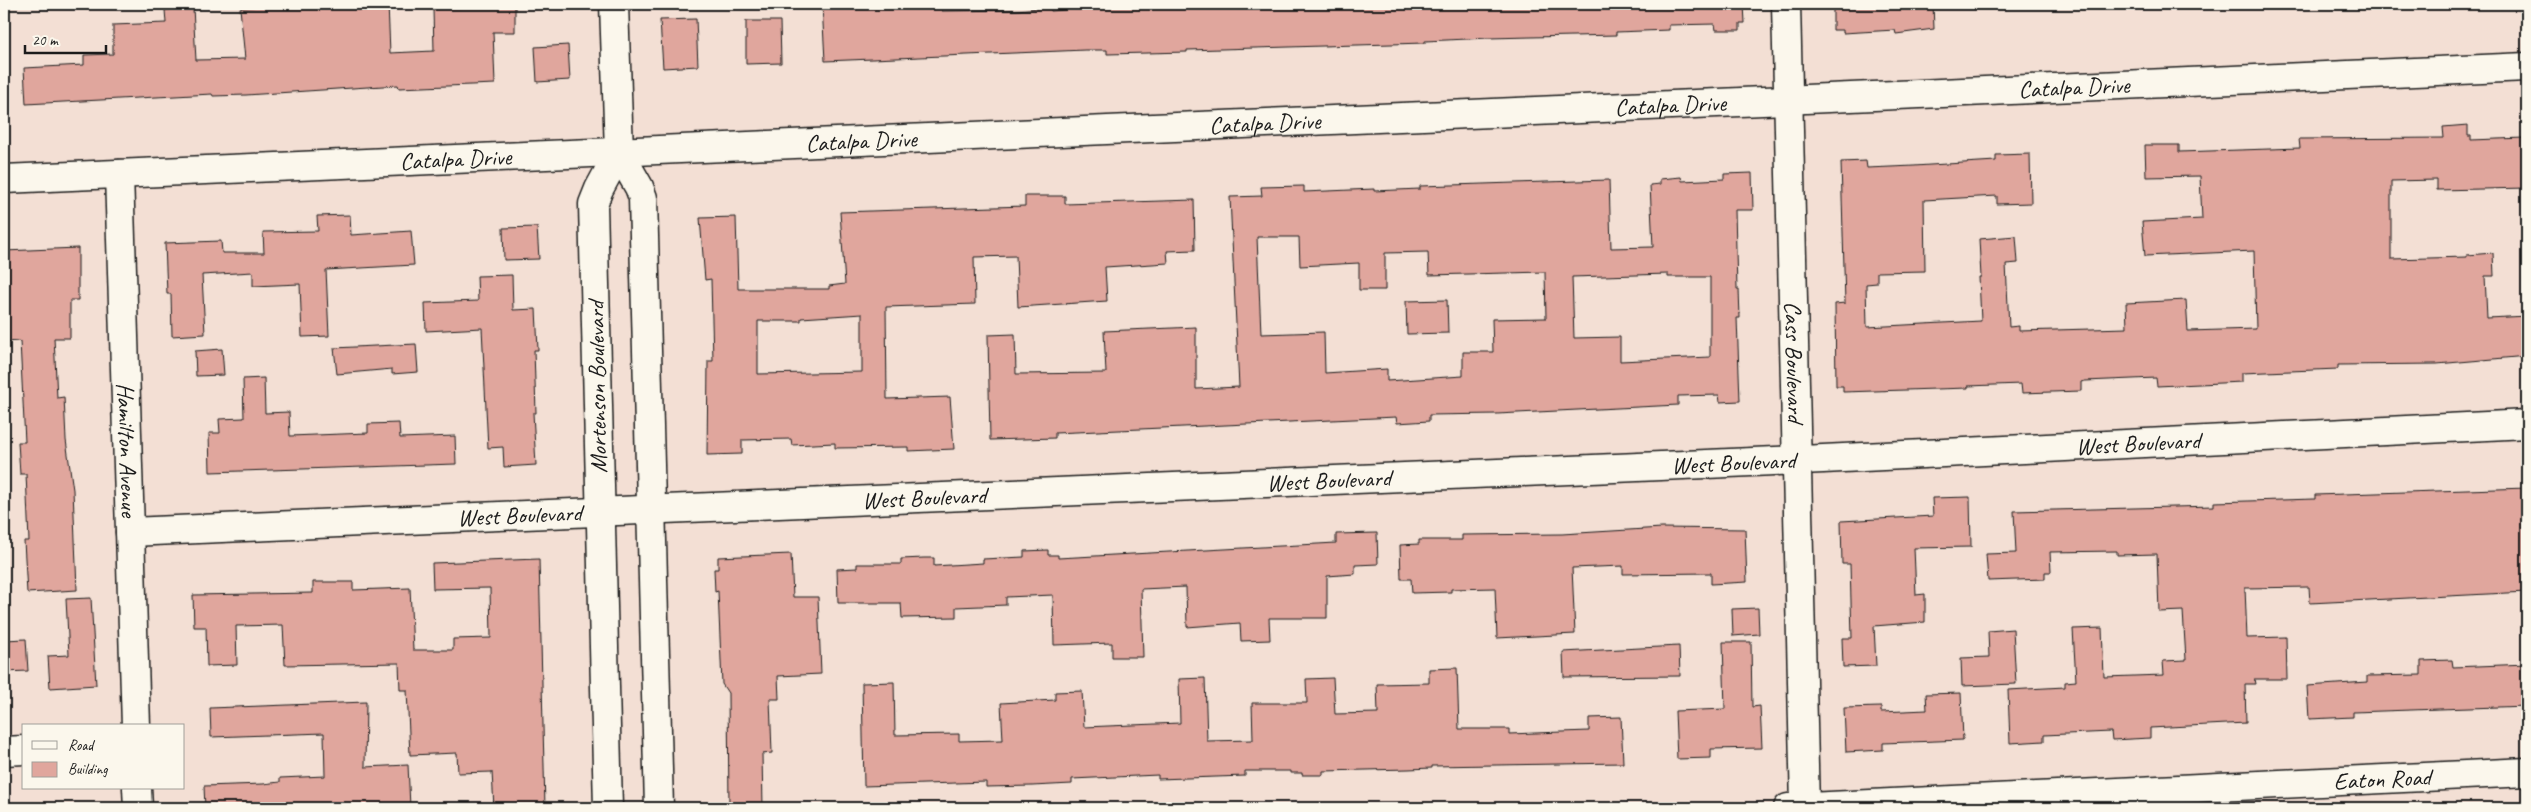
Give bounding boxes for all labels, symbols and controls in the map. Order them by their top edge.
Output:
scale bar [25,22,106,54]
text: 20 m [32,31,59,50]
street label: Catalpa Drive [2018,70,2132,105]
street label: Catalpa Drive [1614,87,1729,122]
street label: Catalpa Drive [1208,105,1323,140]
street label: Catalpa Drive [805,123,920,158]
street label: Catalpa Drive [399,141,514,176]
street label: Mortenson Boulevard [580,297,613,473]
street label: Cass Boulevard [1778,301,1811,426]
street label: Hamilton Avenue [110,382,145,520]
street label: West Boulevard [2075,425,2205,461]
street label: West Boulevard [1671,445,1800,481]
street label: West Boulevard [1266,462,1395,498]
street label: West Boulevard [861,480,991,515]
street label: West Boulevard [457,497,586,533]
legend [22,724,185,790]
text: Road [68,736,95,755]
text: Building [68,760,108,779]
street label: Eaton Road [2333,762,2435,796]

